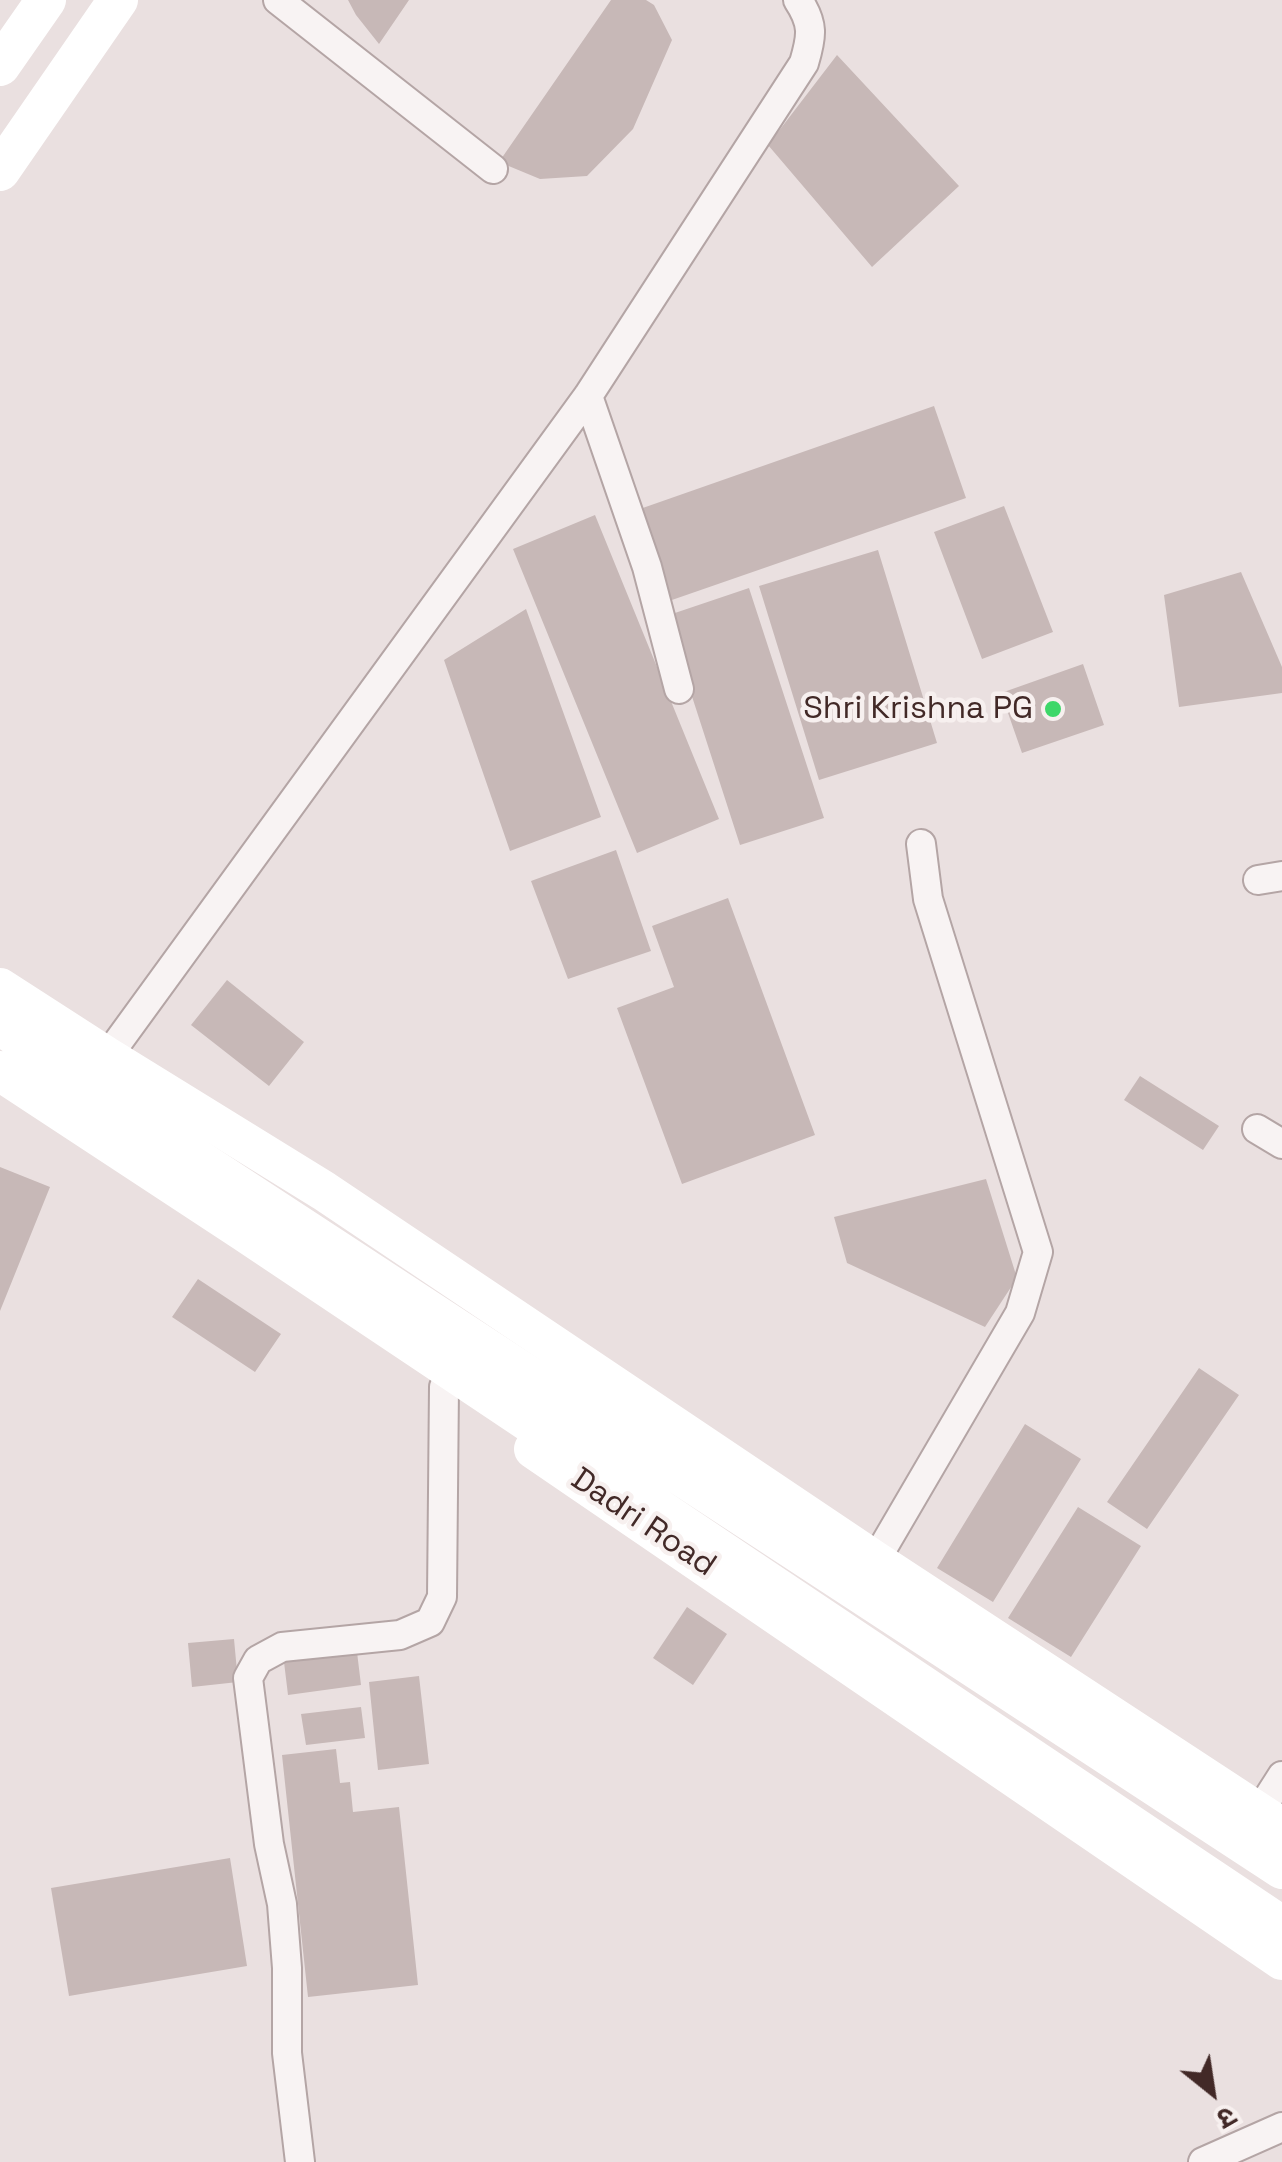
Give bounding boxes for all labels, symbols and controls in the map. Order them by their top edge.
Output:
place label: Shri Krishna PG [803,690,1033,728]
marker: Shri Krishna PG [1042,698,1064,720]
street label: Dadri Road [563,1461,723,1585]
north arrow [1162,2042,1262,2142]
text: उ [1211,2098,1243,2138]

